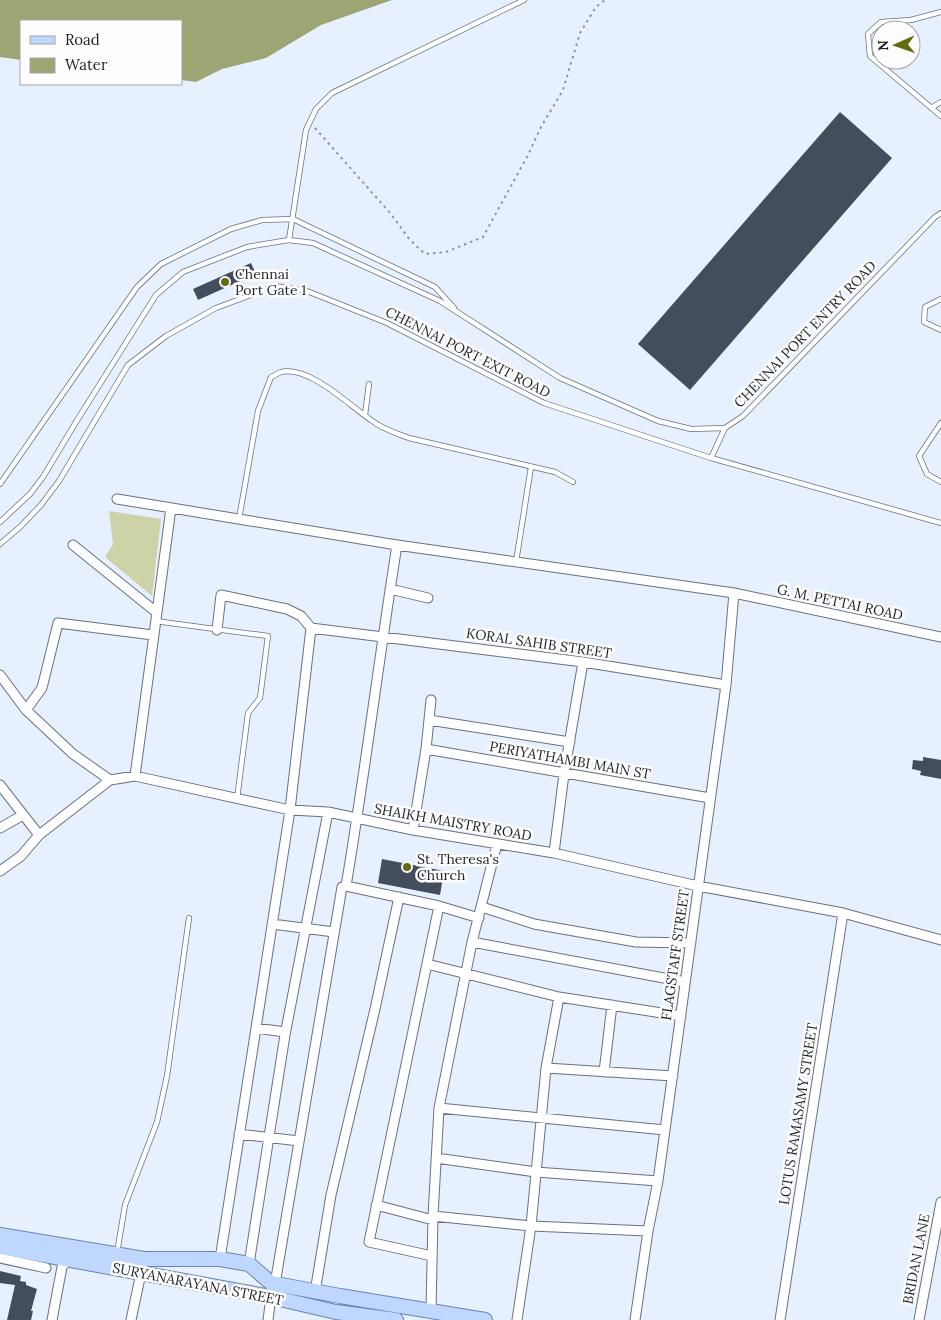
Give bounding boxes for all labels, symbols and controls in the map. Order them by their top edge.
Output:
legend [20,20,182,85]
north arrow [871,20,921,70]
text: Road [65,30,100,49]
text: N [874,40,892,51]
text: Water [65,55,108,74]
street label: CHENNAI PORT ENTRY ROAD [730,257,880,411]
place label: Chennai Port Gate 1 [235,265,306,299]
marker: Chennai Port Gate 1 [219,276,231,288]
street label: CHENNAI PORT EXIT ROAD [382,302,554,402]
street label: G. M. PETTAI ROAD [775,580,905,624]
street label: KORAL SAHIB STREET [465,624,613,662]
street label: PERIYATHAMBI MAIN ST [488,737,652,783]
street label: SHAIKH MAISTRY ROAD [373,799,533,845]
place label: St. Theresa's Church [417,850,499,884]
marker: St. Theresa's Church [401,861,413,873]
street label: FLAGSTAFF STREET [657,888,693,1022]
street label: LOTUS RAMASAMY STREET [775,1022,821,1206]
street label: BRIDAN LANE [898,1212,934,1306]
street label: SURYANARAYANA STREET [111,1259,285,1309]

